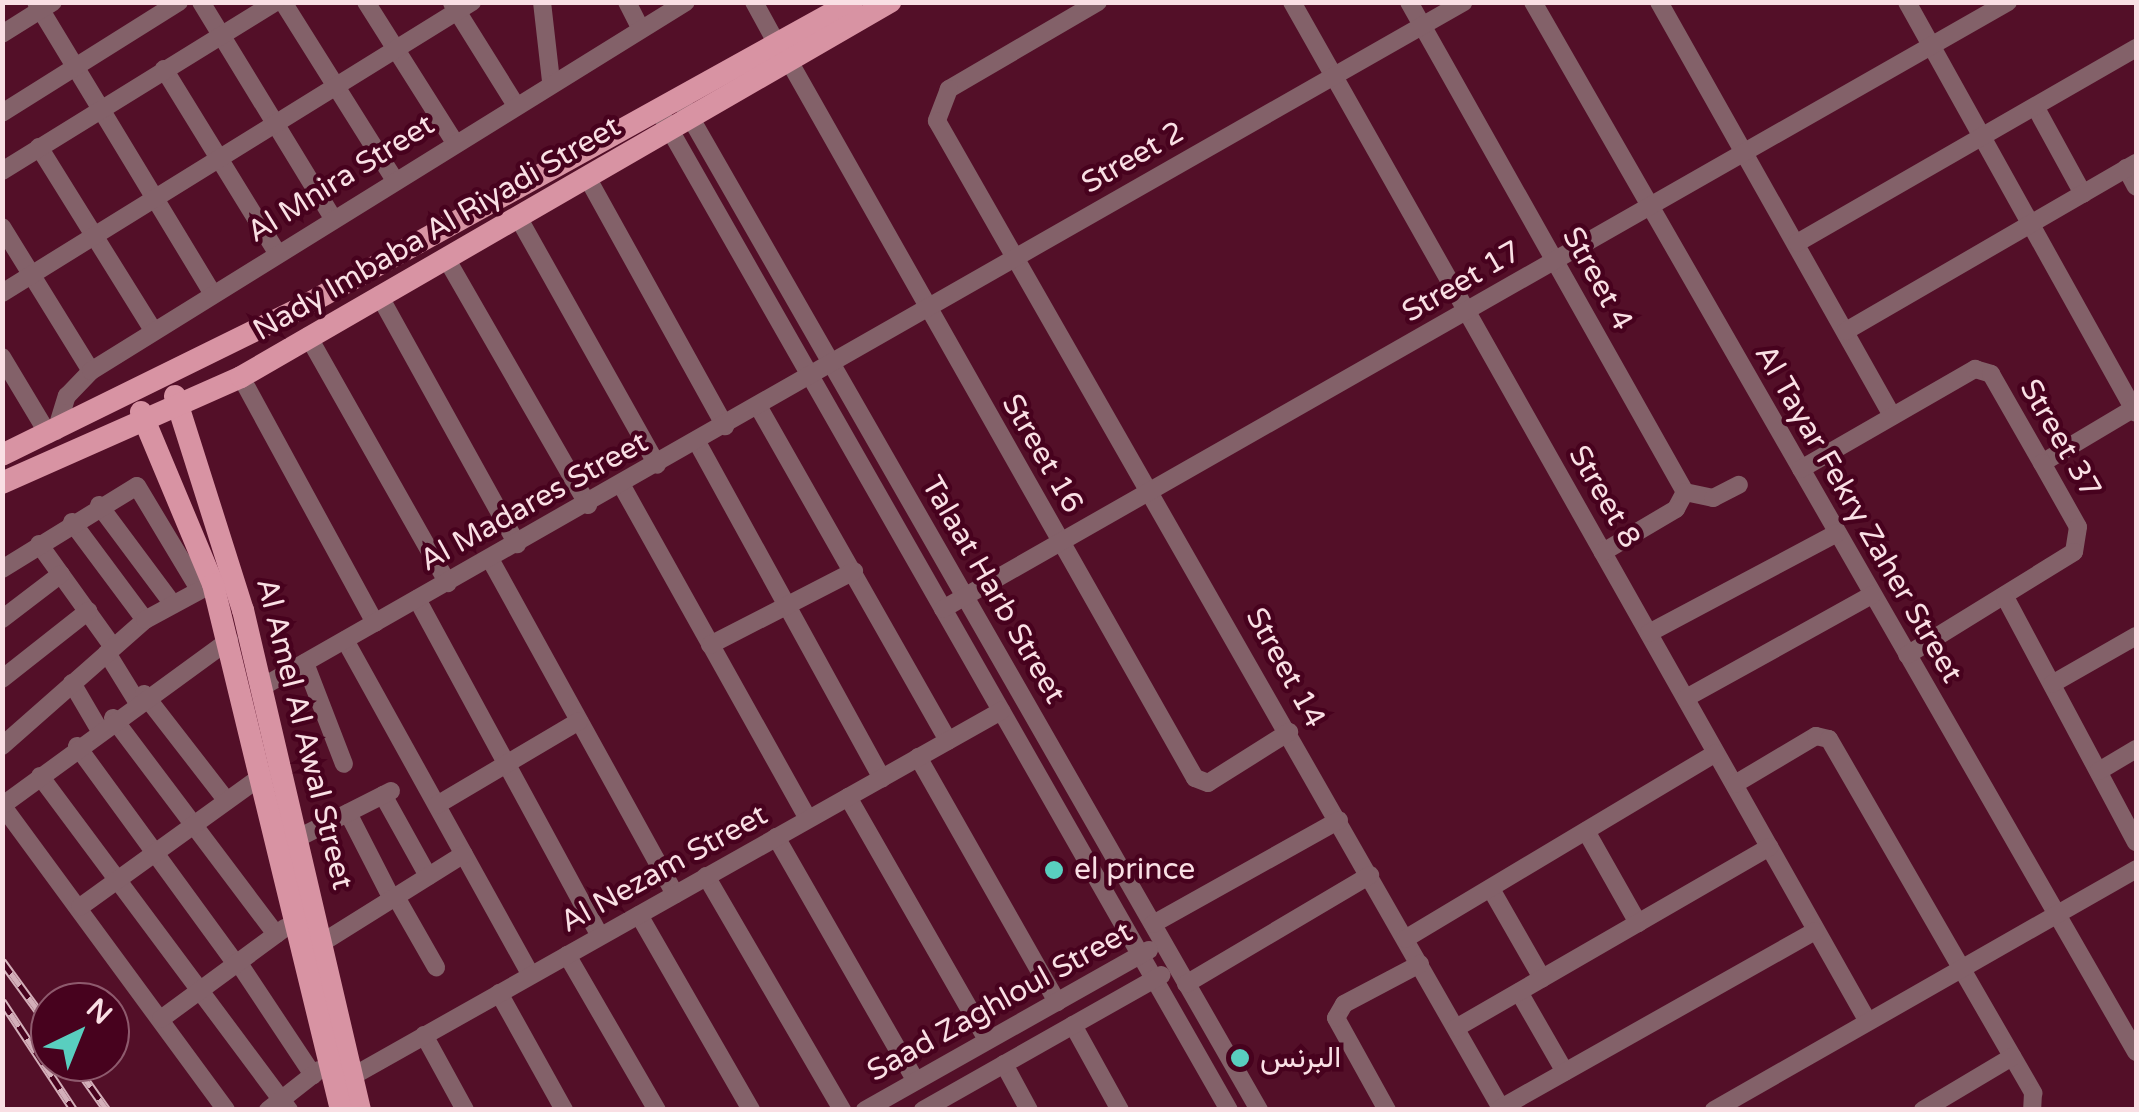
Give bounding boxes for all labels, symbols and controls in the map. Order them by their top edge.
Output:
street label: Al Mnira Street [241,107,441,251]
street label: Nady Imbaba Al Riyadi Street [247,109,627,349]
street label: Street 2 [1075,114,1191,202]
street label: Street 4 [1554,221,1640,337]
street label: Street 17 [1396,234,1528,330]
street label: Al Tayar Fekry Zaher Street [1746,339,1970,689]
street label: Street 37 [2012,373,2108,505]
street label: Street 16 [994,388,1090,520]
street label: Al Madares Street [414,424,654,580]
street label: Street 8 [1560,439,1648,555]
street label: Talaat Harb Street [913,470,1073,710]
street label: Al Amel Al Awal Street [248,575,360,893]
street label: Street 14 [1237,602,1333,734]
street label: Al Nezam Street [554,797,774,941]
place label: el prince [1074,852,1195,888]
marker: el prince [1043,859,1065,881]
street label: Saad Zaghloul Street [861,914,1139,1090]
north arrow [30,982,130,1082]
text: N [79,991,119,1032]
place label: البرنس [1260,1040,1341,1076]
marker: البرنس [1229,1047,1251,1069]

